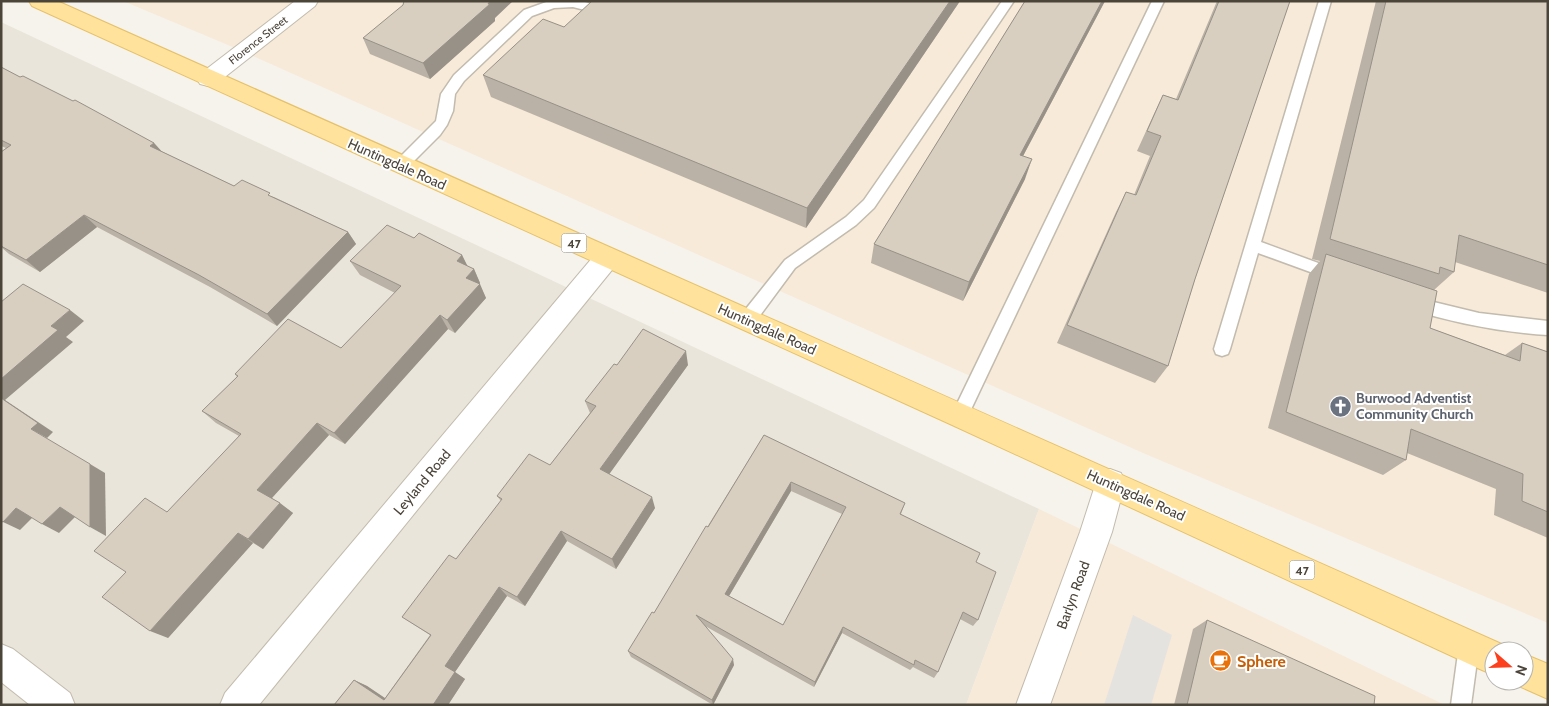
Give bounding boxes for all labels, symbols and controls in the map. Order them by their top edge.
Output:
street label: Florence Street [226,13,290,67]
street label: Huntingdale Road [345,134,449,194]
road number: 47 [562,234,586,252]
street label: Huntingdale Road [715,299,819,359]
place label: Burwood Adventist Community Church [1356,389,1473,423]
church icon: Burwood Adventist Community Church [1328,394,1352,418]
street label: Leyland Road [389,446,455,518]
street label: Huntingdale Road [1084,465,1188,525]
street label: Barlyn Road [1052,559,1094,631]
road number: 47 [1290,560,1314,580]
north arrow [1484,641,1534,691]
cafe icon: Sphere [1209,649,1233,673]
place label: Sphere [1237,652,1286,671]
text: N [1511,663,1531,678]

